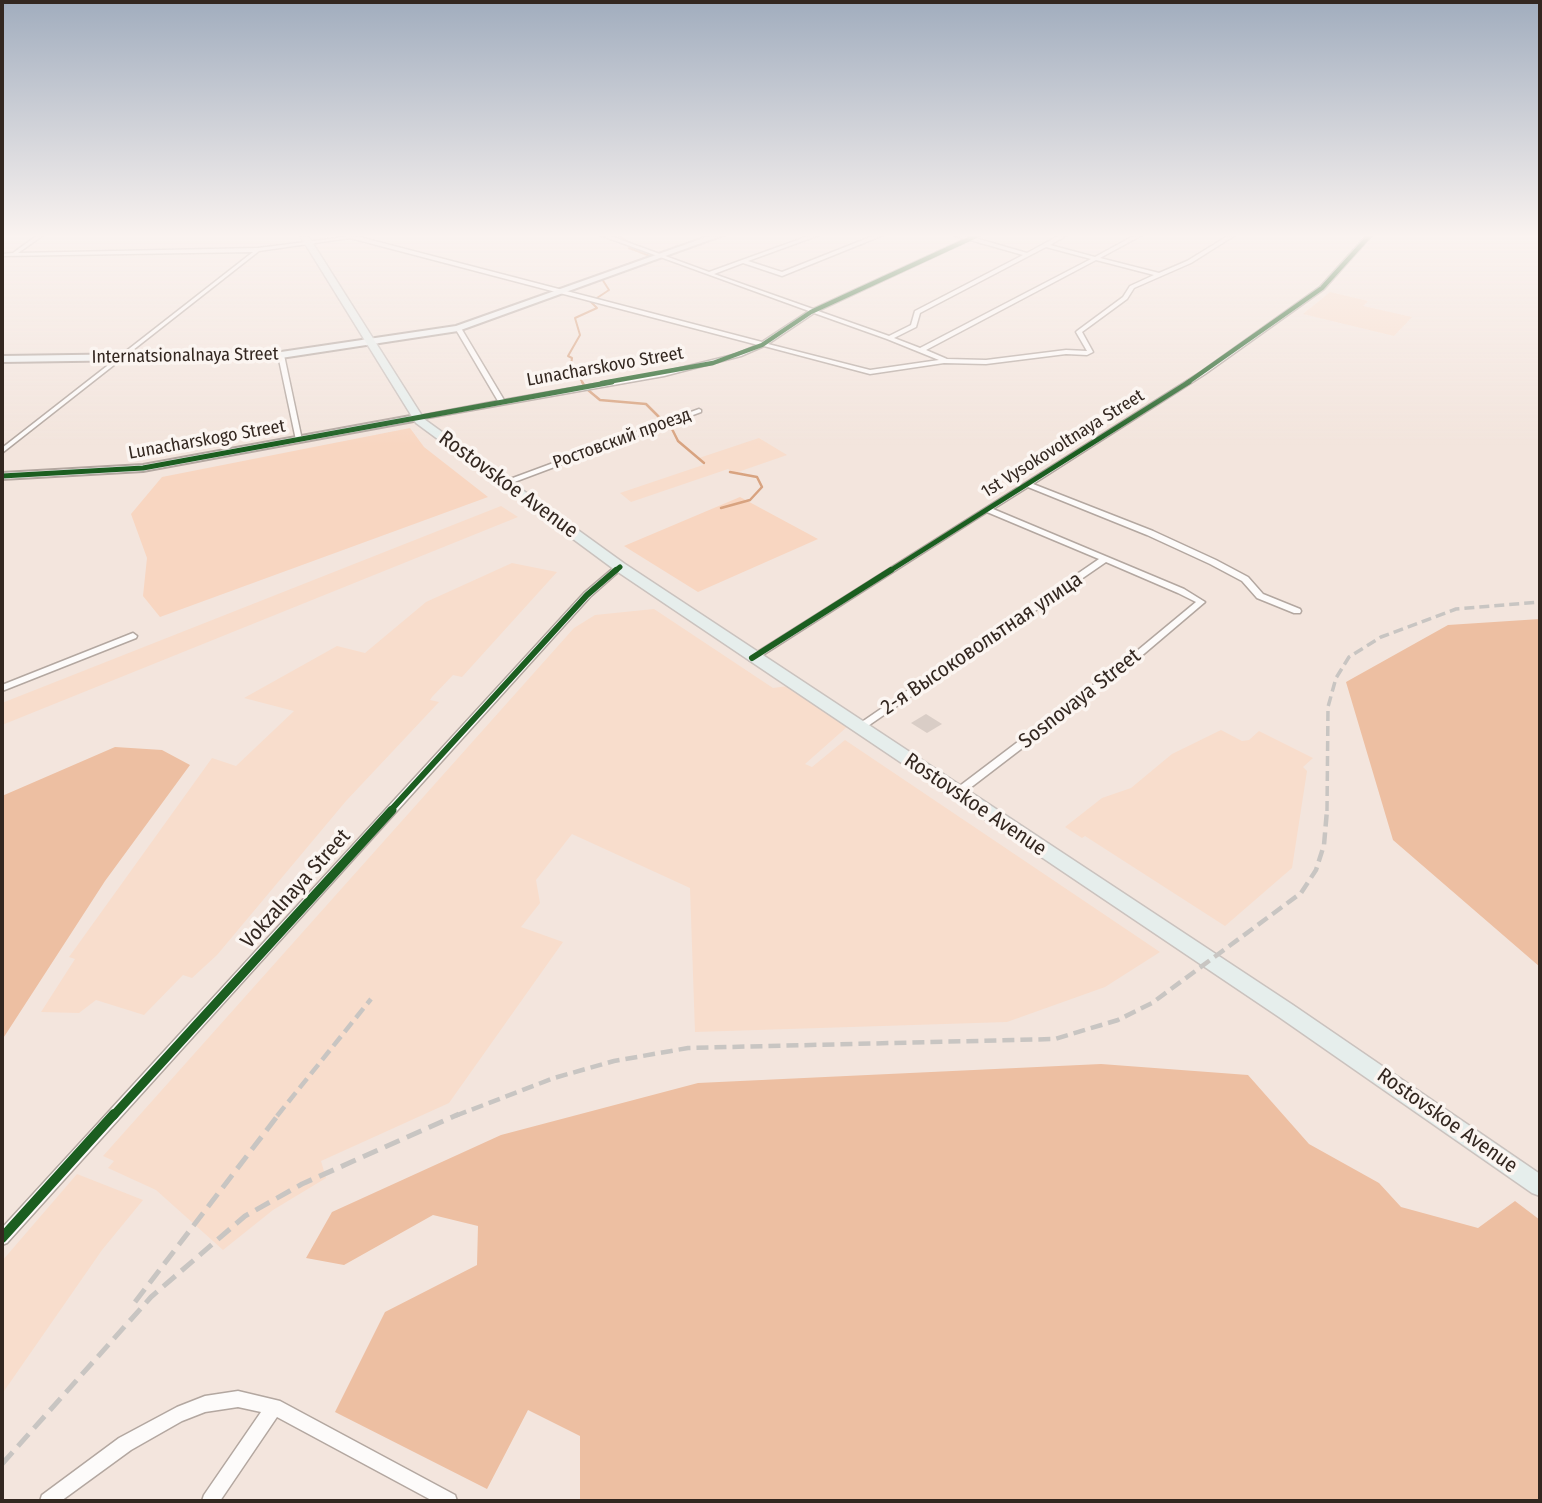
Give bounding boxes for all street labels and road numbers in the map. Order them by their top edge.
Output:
street label: Lunacharskovo Street [525,343,685,391]
street label: Internatsionalnaya Street [91,344,279,368]
street label: 1st Vysokovoltnaya Street [978,385,1148,503]
street label: Ростовский проезд [550,404,694,474]
street label: Lunacharskogo Street [127,416,287,464]
street label: Rostovskoe Avenue [433,426,583,544]
street label: 2-я Высоковольтная улица [877,567,1087,721]
street label: Sosnovaya Street [1014,644,1146,754]
street label: Rostovskoe Avenue [899,748,1051,862]
street label: Vokzalnaya Street [236,824,356,954]
street label: Rostovskoe Avenue [1372,1063,1522,1179]

